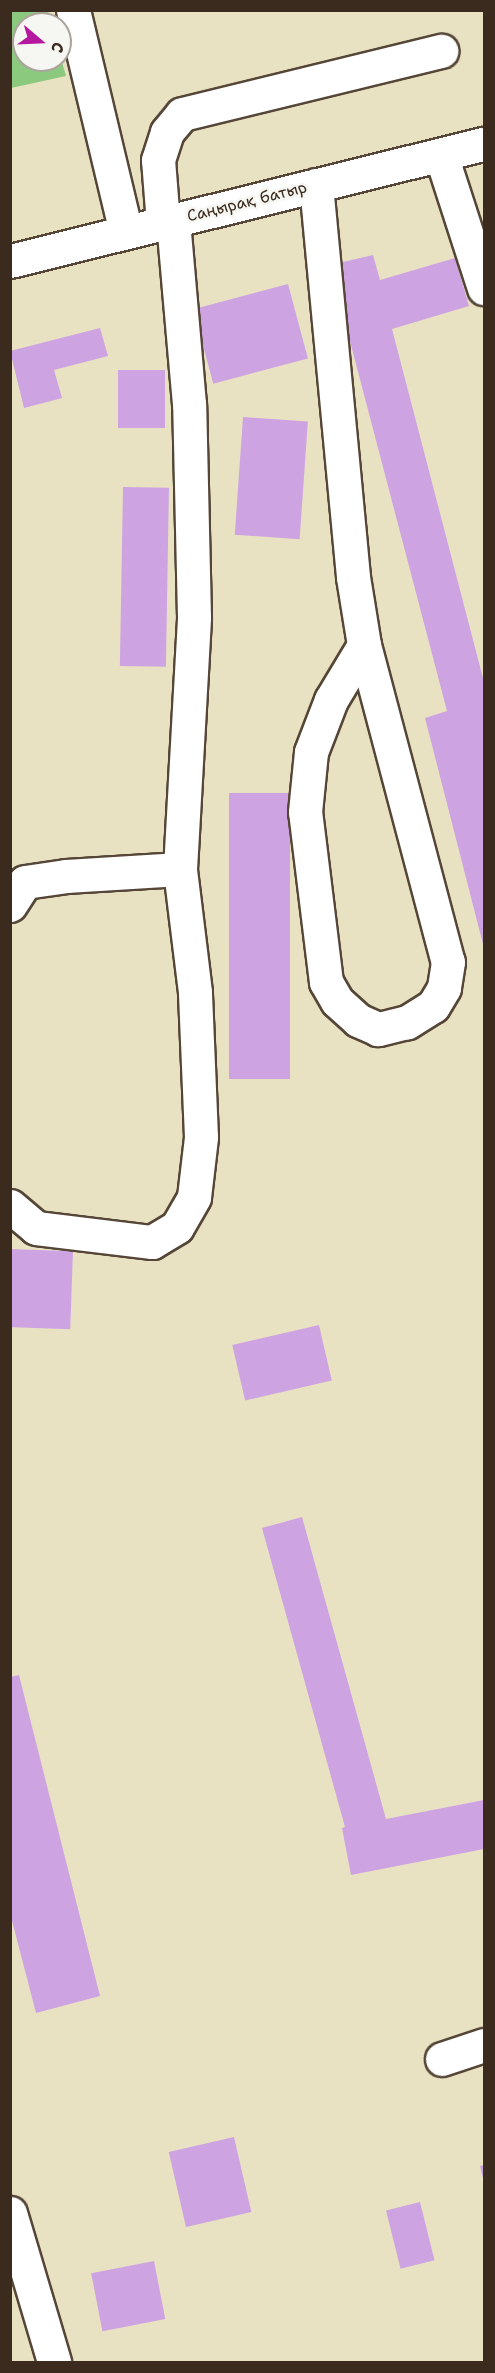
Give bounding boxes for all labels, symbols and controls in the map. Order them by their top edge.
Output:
north arrow [12,12,72,72]
text: С [46,39,69,55]
street label: Саңырақ батыр [185,178,309,226]

